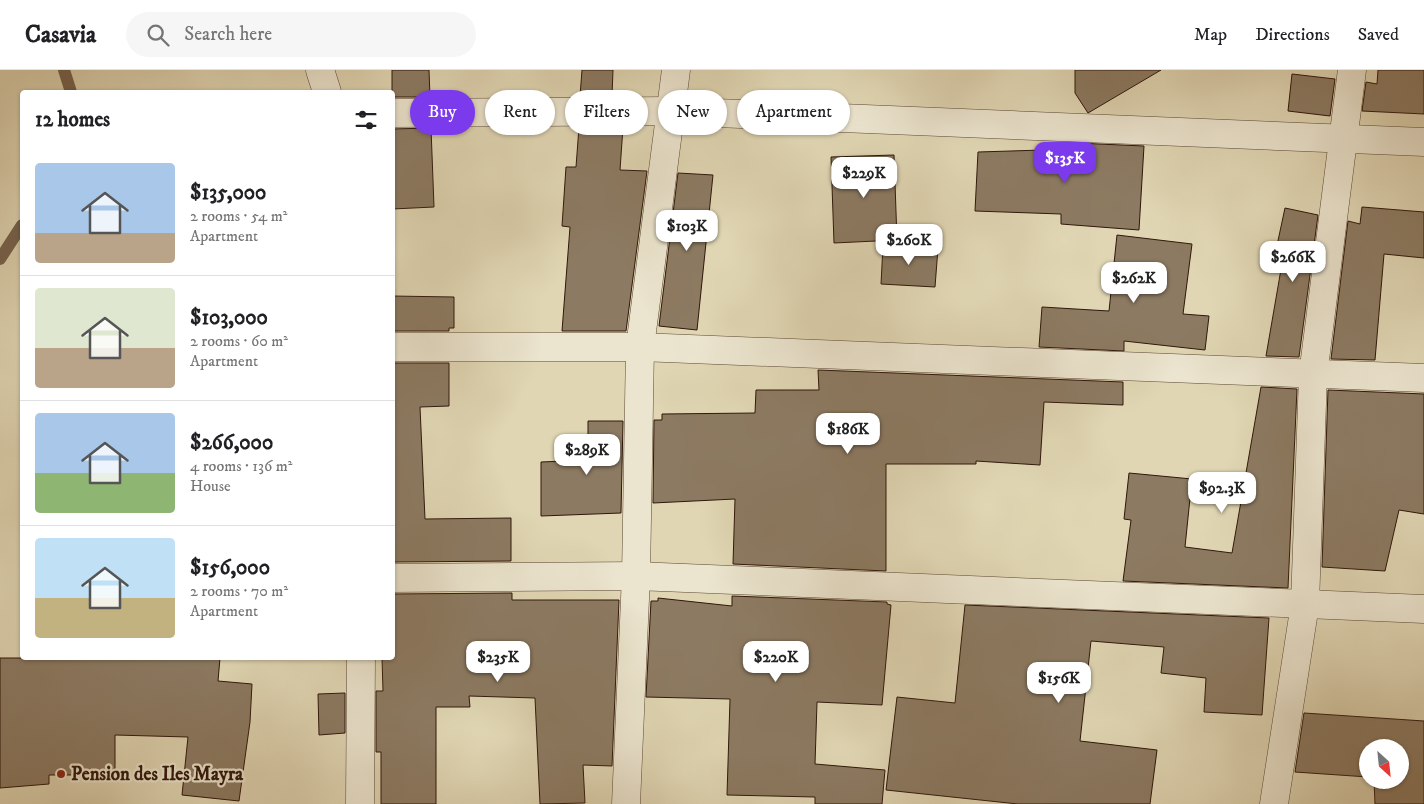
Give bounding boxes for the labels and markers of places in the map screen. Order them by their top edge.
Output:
pin: $135K [1030,142,1100,184]
pin: $229K [829,156,899,199]
pin: $103K [652,210,722,252]
pin: $260K [874,224,944,266]
pin: $266K [1258,240,1328,283]
pin: $262K [1099,262,1169,304]
pin: $186K [813,412,883,455]
pin: $289K [552,434,622,476]
pin: $92.3K [1181,472,1263,514]
pin: $235K [463,640,533,683]
pin: $220K [741,640,811,683]
pin: $156K [1024,662,1094,704]
place label: Pension des Iles Mayra [71,763,244,786]
marker: Pension des Iles Mayra [55,768,67,780]

